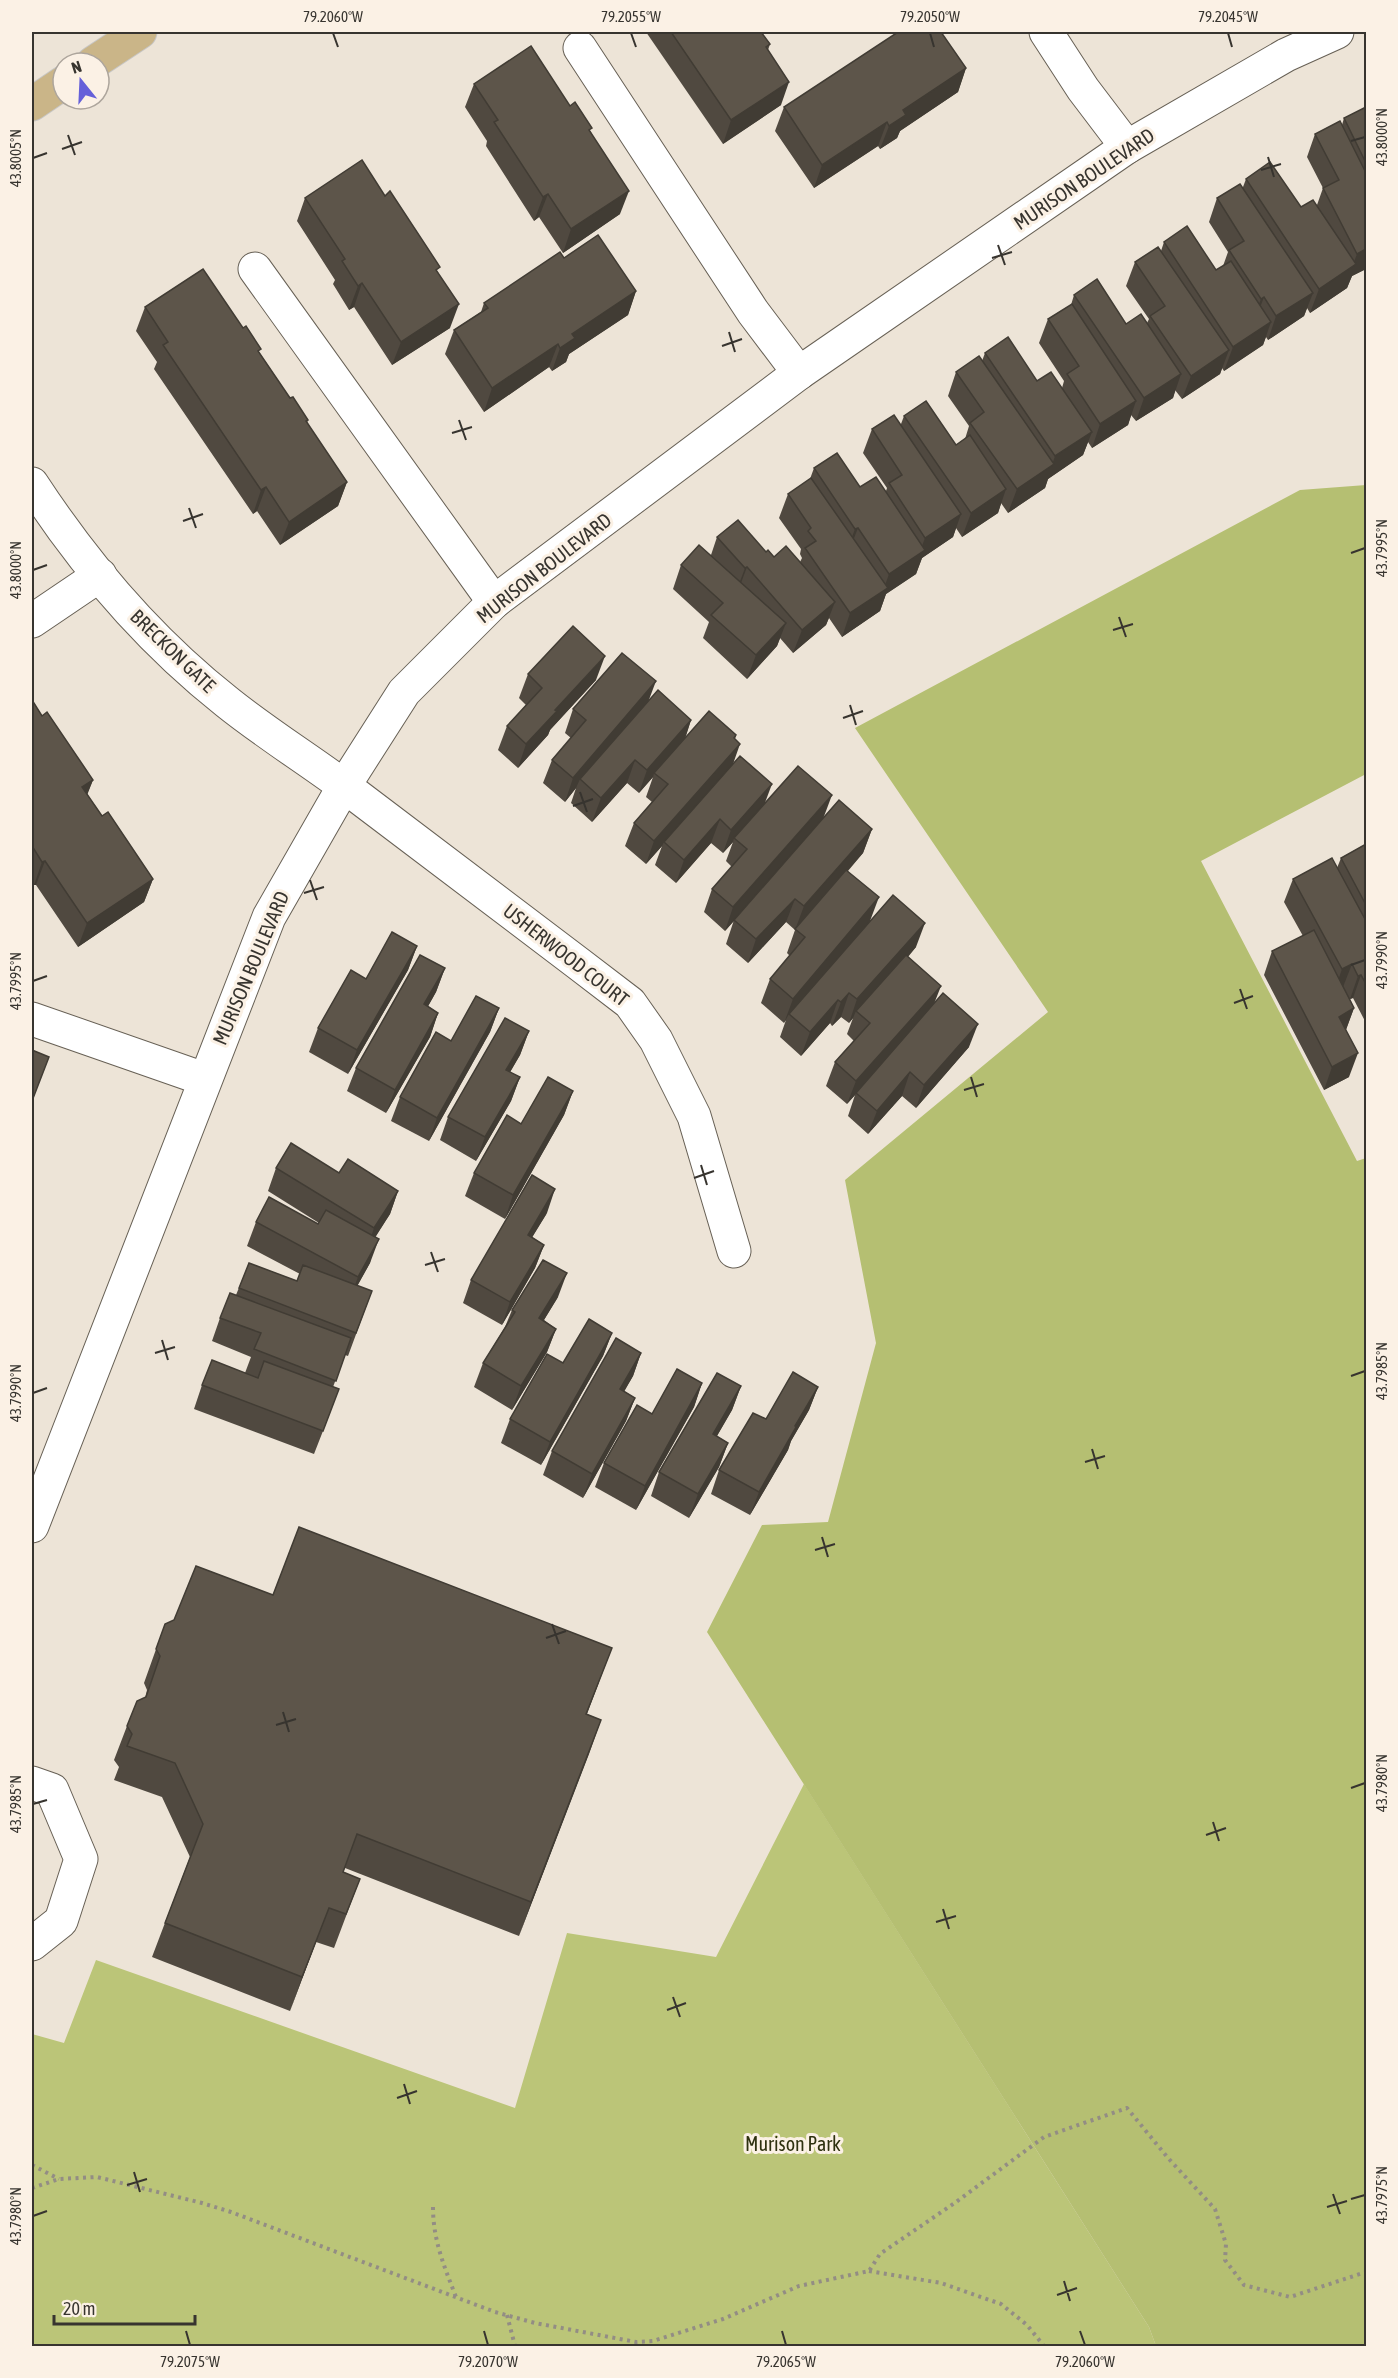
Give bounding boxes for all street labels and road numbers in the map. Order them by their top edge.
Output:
street label: MURISON BOULEVARD [1009,123,1158,234]
street label: MURISON BOULEVARD [472,508,616,627]
street label: BRECKON GATE [126,604,221,697]
street label: MURISON BOULEVARD [208,888,293,1048]
street label: USHERWOOD COURT [499,899,634,1011]

